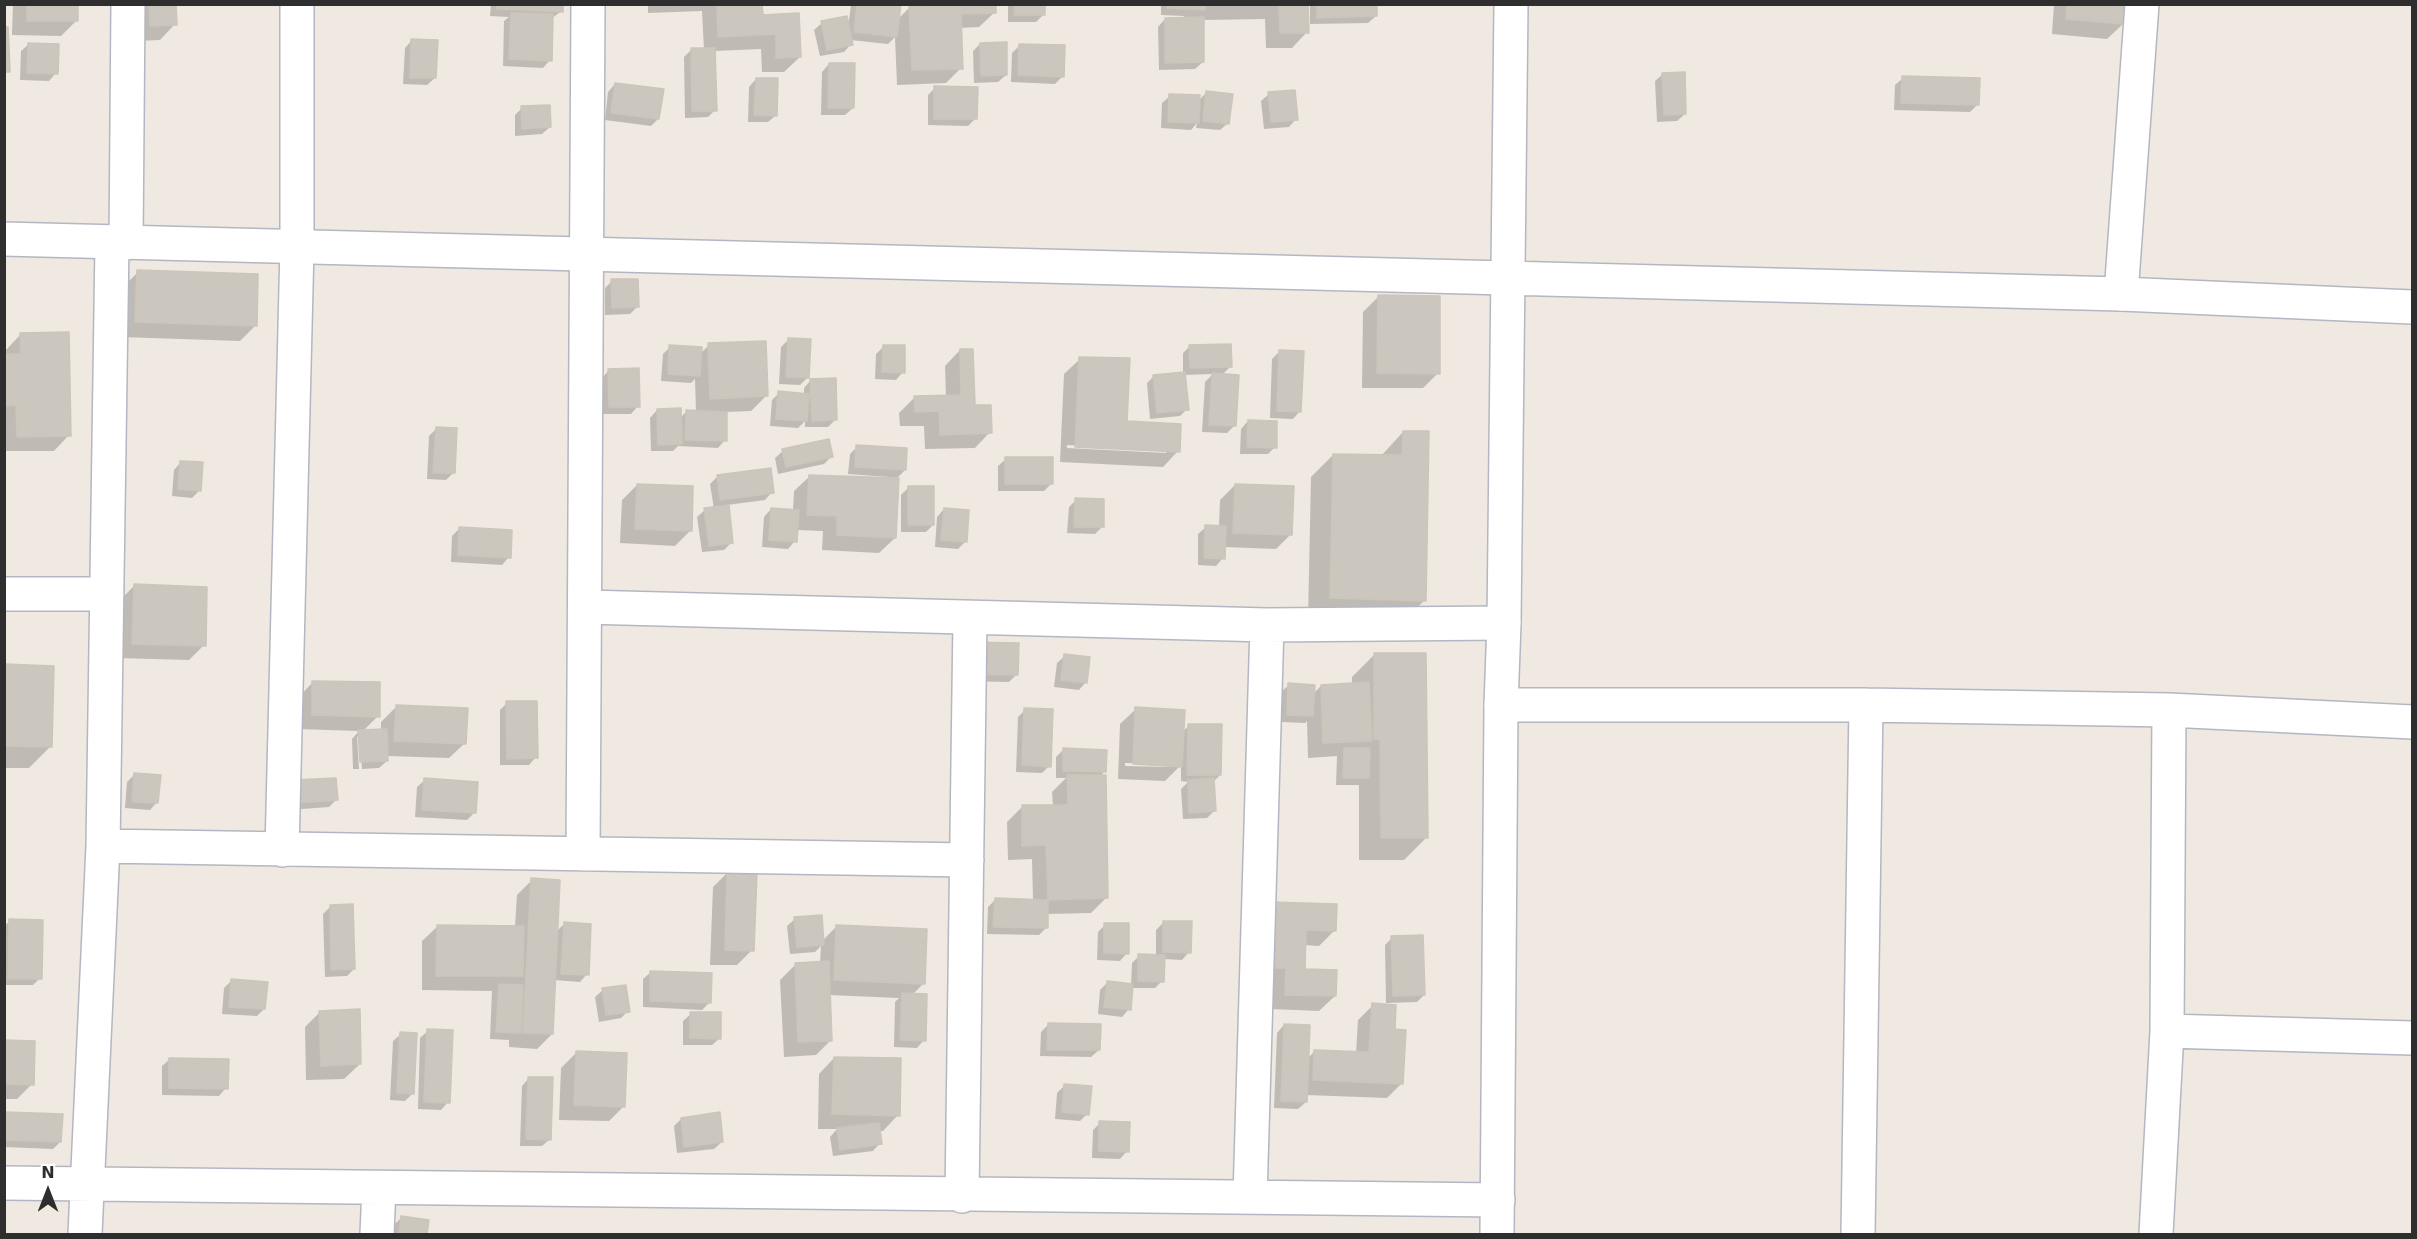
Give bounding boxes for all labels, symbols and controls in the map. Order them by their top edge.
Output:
north arrow [18,1161,78,1221]
text: N [41,1163,55,1182]

